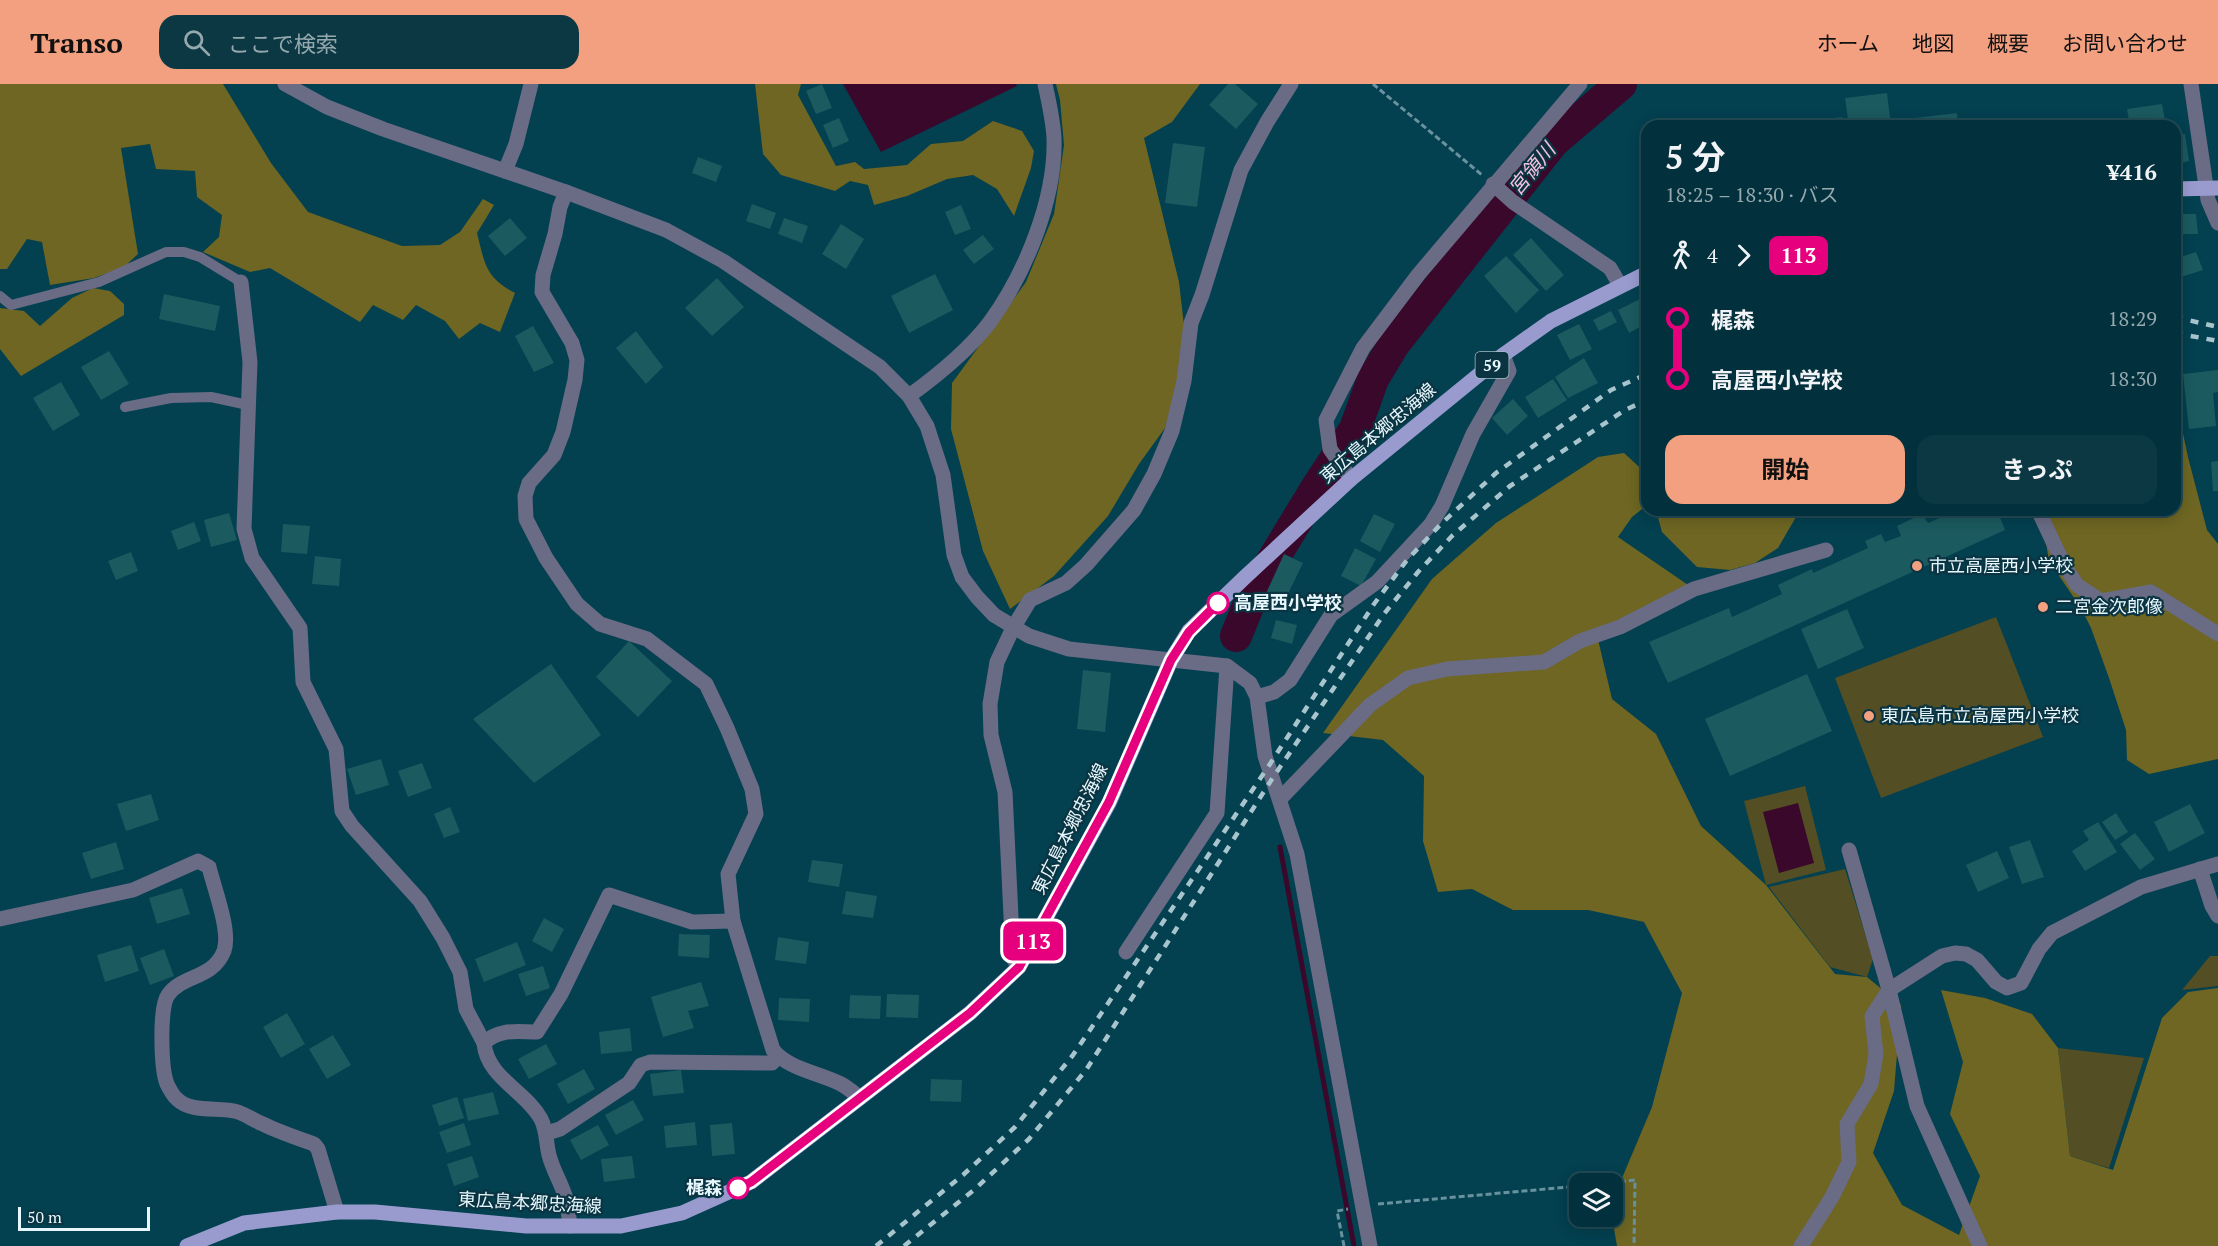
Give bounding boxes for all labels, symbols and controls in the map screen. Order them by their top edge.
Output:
search box [159,15,579,69]
text: Transo [30,24,123,61]
icon: search [180,26,213,59]
text: ここで検索 [228,29,338,58]
text: ホーム [1817,29,1879,57]
text: 地図 [1912,29,1954,57]
text: 概要 [1987,29,2029,57]
text: お問い合わせ [2062,29,2188,57]
water label: 宮領川 [1502,135,1562,200]
text: 5 分 [1665,135,1726,178]
text: ¥416 [2107,157,2157,186]
text: 18:25 – 18:30 · バス [1665,181,1839,208]
icon: walk [1665,239,1698,272]
icon: forward [1727,239,1760,272]
text: 113 [1781,241,1816,269]
text: 4 [1707,242,1718,269]
text: 梶森 [1711,305,1755,334]
text: 18:29 [2108,305,2157,332]
road number: 59 [1476,352,1508,378]
text: 高屋西小学校 [1711,365,1843,394]
text: 18:30 [2108,365,2157,392]
street label: 東広島本郷忠海線 [1314,377,1440,488]
button: 開始 [1665,435,1905,504]
button: きっぷ [1917,435,2157,504]
place label: 市立高屋西小学校 [1929,553,2073,577]
marker: 市立高屋西小学校 [1910,559,1924,573]
place label: 高屋西小学校 [1234,590,1342,614]
marker: 高屋西小学校 [1207,592,1229,614]
place label: 二宮金次郎像 [2055,594,2163,618]
marker: 二宮金次郎像 [2036,600,2050,614]
place label: 東広島市立高屋西小学校 [1881,703,2079,727]
marker: 東広島市立高屋西小学校 [1862,709,1876,723]
street label: 東広島本郷忠海線 [1026,759,1112,898]
line badge: 113 [998,922,1068,960]
text: 113 [1015,927,1051,955]
map controls [1569,1173,1623,1227]
button: layers [1569,1173,1623,1227]
place label: 梶森 [686,1175,722,1199]
marker: 梶森 [727,1177,749,1199]
street label: 東広島本郷忠海線 [458,1186,603,1218]
scale bar [18,1204,150,1232]
text: 50 m [27,1206,62,1228]

